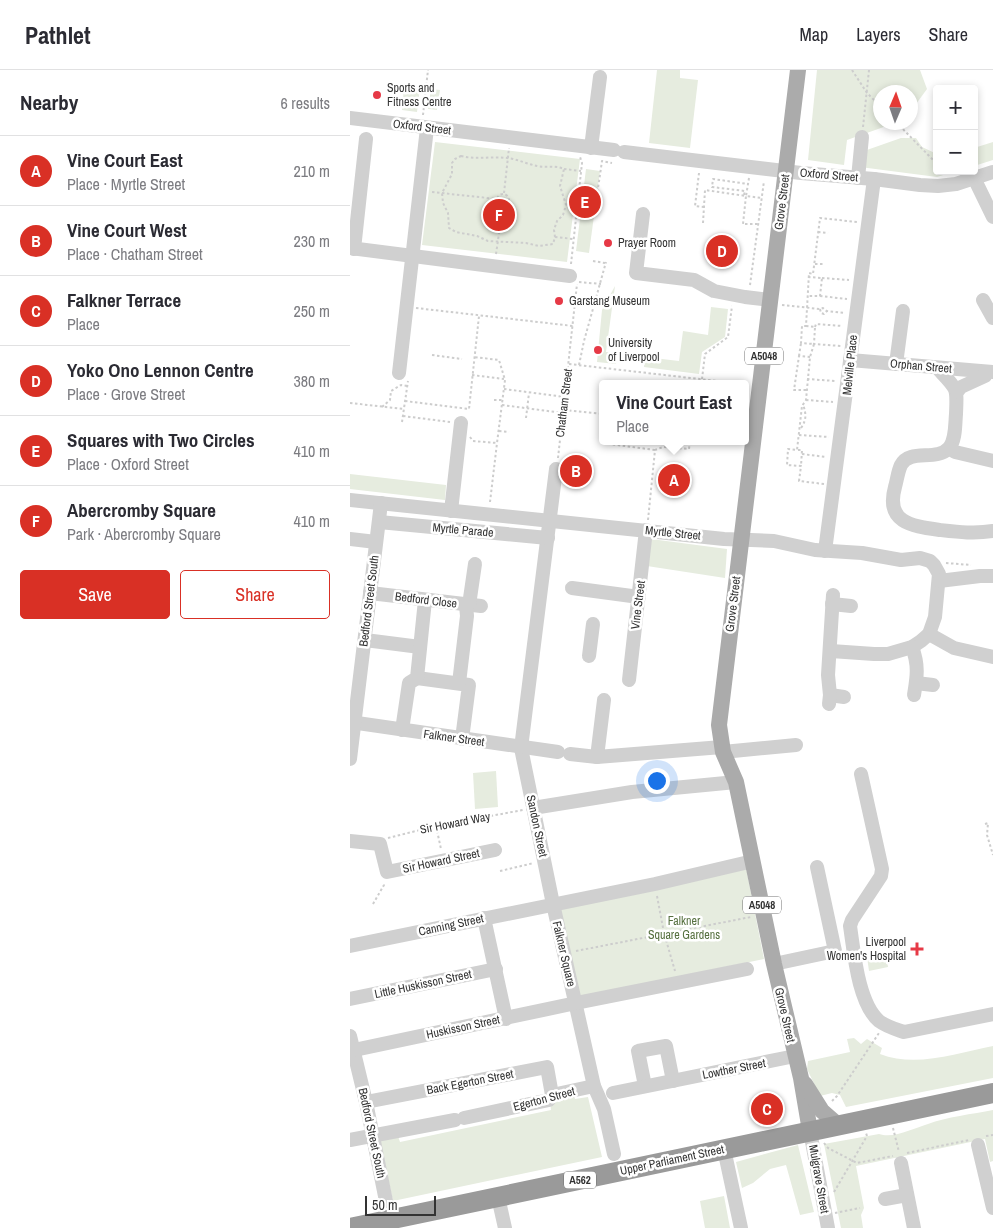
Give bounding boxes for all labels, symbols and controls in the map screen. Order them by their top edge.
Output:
text: Pathlet [25,19,91,51]
text: Map [800,22,828,47]
text: Layers [856,22,901,47]
text: Share [929,22,968,47]
place label: Sports and Fitness Centre [387,80,452,110]
north arrow [873,85,918,130]
map controls [933,85,978,175]
button: + [933,85,978,130]
text: Nearby [20,88,78,117]
marker: Sports and Fitness Centre [371,89,383,101]
text: 6 results [280,92,330,114]
street label: Oxford Street [392,115,452,139]
button: − [933,130,978,175]
text: Vine Court East [67,147,183,173]
text: A [31,160,41,182]
text: 210 m [294,160,330,182]
street label: Oxford Street [799,164,859,186]
text: Place · Myrtle Street [67,173,185,195]
street label: Grove Street [771,173,793,231]
pin: E [569,183,601,221]
pin: F [483,196,515,234]
text: Vine Court West [67,217,187,243]
text: B [31,230,41,252]
text: 230 m [294,230,330,252]
pin: D [706,232,738,270]
place label: Prayer Room [618,235,676,251]
marker: Prayer Room [602,237,614,249]
text: Place · Chatham Street [67,243,203,265]
text: Falkner Terrace [67,287,181,313]
place label: Garstang Museum [569,293,650,309]
marker: Garstang Museum [553,295,565,307]
text: C [31,300,41,322]
text: 250 m [294,300,330,322]
text: Place [67,313,100,335]
street label: Melville Place [839,334,861,396]
place label: University of Liverpool [608,335,659,365]
marker: University of Liverpool [592,344,604,356]
road number: A5048 [745,348,783,364]
street label: Orphan Street [890,355,953,377]
text: Yoko Ono Lennon Centre [67,357,254,383]
street label: Chatham Street [552,368,576,438]
text: D [31,370,41,392]
text: 380 m [294,370,330,392]
popup [599,380,749,445]
text: Place · Grove Street [67,383,185,405]
text: Vine Court East [616,389,732,415]
text: Place [616,415,649,437]
text: Squares with Two Circles [67,427,255,453]
text: E [32,440,40,462]
text: 410 m [294,440,330,462]
pin: B [560,452,592,490]
text: Place · Oxford Street [67,453,189,475]
pin: A [658,461,690,499]
text: Abercromby Square [67,497,216,523]
text: F [32,510,40,532]
text: 410 m [294,510,330,532]
street label: Myrtle Parade [432,519,494,541]
street label: Myrtle Street [644,522,702,544]
text: Park · Abercromby Square [67,523,221,545]
street label: Bedford Street South [355,554,383,648]
button: Save [20,570,170,619]
button: Share [180,570,330,619]
street label: Grove Street [722,575,744,633]
street label: Vine Street [627,579,649,630]
street label: Bedford Close [394,588,458,612]
street label: Falkner Street [423,726,486,750]
your location [644,768,670,794]
street label: Sandon Street [523,794,551,859]
street label: Sir Howard Way [418,808,492,838]
street label: Sir Howard Street [401,845,481,877]
road number: A5048 [743,896,781,914]
street label: Canning Street [417,910,485,940]
park label: Falkner Square Gardens [648,913,720,943]
street label: Falkner Square [549,920,579,988]
place label: Liverpool Women's Hospital [827,934,906,964]
marker: Liverpool Women's Hospital [910,942,924,956]
street label: Little Huskisson Street [373,966,473,1002]
street label: Grove Street [771,986,799,1044]
street label: Huskisson Street [425,1011,502,1043]
street label: Lowther Street [701,1055,767,1083]
street label: Back Egerton Street [425,1066,515,1098]
street label: Egerton Street [511,1083,577,1115]
street label: Bedford Street South [355,1086,389,1180]
pin: C [751,1090,783,1128]
street label: Upper Parliament Street [618,1141,726,1179]
street label: Mulgrave Street [805,1143,833,1215]
road number: A562 [564,1172,596,1188]
scale bar [365,1193,436,1216]
text: 50 m [372,1196,398,1214]

